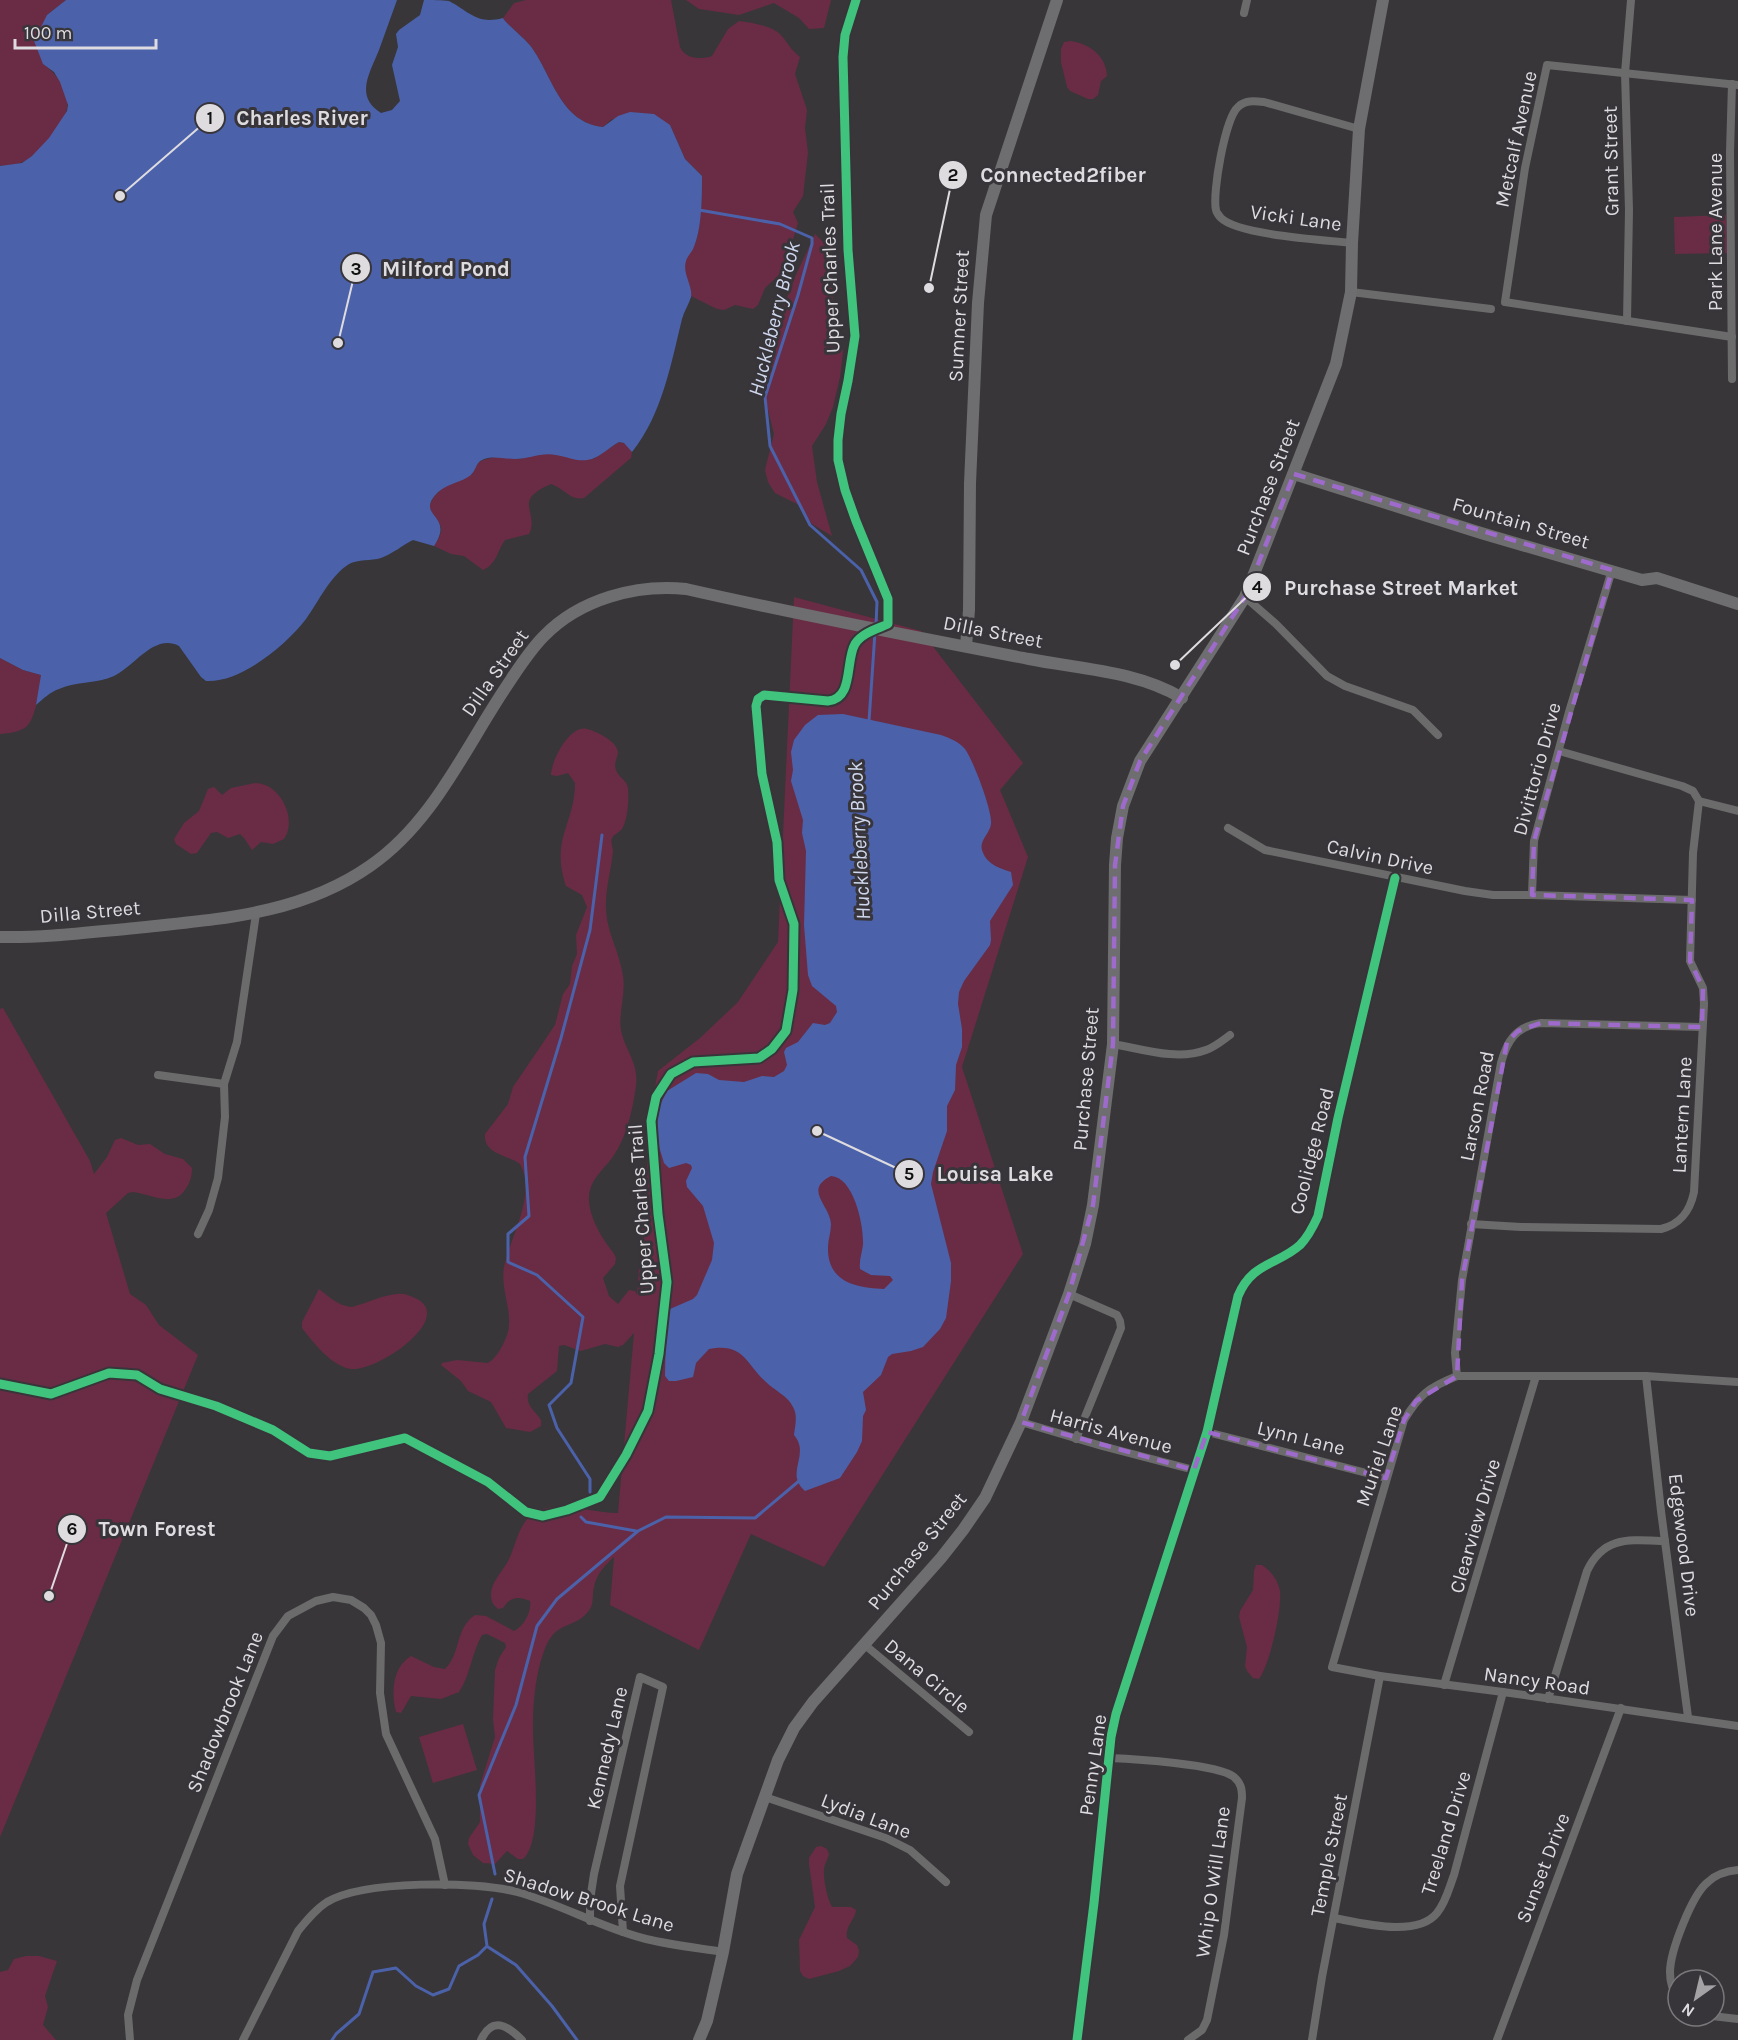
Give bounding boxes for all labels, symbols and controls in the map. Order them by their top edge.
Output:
scale bar [15,12,156,50]
text: 100 m [24,22,72,44]
street label: Metcalf Avenue [1490,69,1542,209]
callout: Charles River [195,98,380,137]
street label: Grant Street [1599,105,1623,216]
text: Charles River [236,106,369,130]
text: 1 [207,107,213,129]
street label: Park Lane Avenue [1704,153,1727,311]
callout: Connected2fiber [938,155,1158,194]
text: Connected2fiber [980,163,1147,187]
text: 2 [948,164,958,186]
street label: Upper Charles Trail [816,182,844,354]
street label: Vicki Lane [1249,200,1343,236]
water label: Huckleberry Brook [743,239,805,399]
callout: Milford Pond [341,249,522,288]
street label: Sumner Street [944,249,974,383]
text: Milford Pond [382,257,510,281]
text: 3 [350,258,362,280]
street label: Purchase Street [1231,415,1305,558]
street label: Fountain Street [1450,492,1593,554]
callout: Purchase Street Market [1242,568,1530,607]
text: 4 [1252,576,1263,598]
text: Purchase Street Market [1284,576,1518,600]
street label: Dilla Street [941,611,1045,653]
street label: Dilla Street [457,625,534,721]
street label: Divittorio Drive [1508,700,1566,838]
water label: Huckleberry Brook [843,761,875,921]
street label: Calvin Drive [1325,834,1435,880]
street label: Dilla Street [39,896,142,928]
street label: Purchase Street [1068,1006,1104,1152]
street label: Larson Road [1455,1049,1499,1163]
street label: Lantern Lane [1667,1056,1697,1174]
street label: Coolidge Road [1285,1085,1339,1217]
street label: Upper Charles Trail [624,1123,658,1295]
callout: Louisa Lake [894,1154,1066,1193]
text: Louisa Lake [936,1162,1054,1186]
text: 5 [904,1163,914,1185]
street label: Muriel Lane [1351,1402,1407,1510]
street label: Harris Avenue [1047,1404,1175,1458]
street label: Lynn Lane [1255,1416,1347,1460]
street label: Clearview Drive [1445,1456,1505,1596]
street label: Edgewood Drive [1664,1472,1704,1618]
street label: Purchase Street [863,1487,972,1614]
callout: Town Forest [57,1509,228,1548]
text: Town Forest [99,1517,215,1541]
text: 6 [67,1518,78,1540]
street label: Shadowbrook Lane [182,1628,268,1796]
street label: Dana Circle [880,1634,974,1718]
street label: Nancy Road [1482,1662,1592,1700]
street label: Kennedy Lane [582,1684,632,1812]
street label: Penny Lane [1074,1713,1112,1817]
street label: Treeland Drive [1416,1768,1476,1898]
street label: Lydia Lane [818,1788,914,1844]
street label: Temple Street [1306,1791,1352,1918]
street label: Whip O Will Lane [1191,1805,1235,1959]
street label: Sunset Drive [1511,1810,1575,1926]
street label: Shadow Brook Lane [501,1863,677,1937]
north arrow [1666,1968,1726,2028]
text: N [1678,1999,1698,2021]

